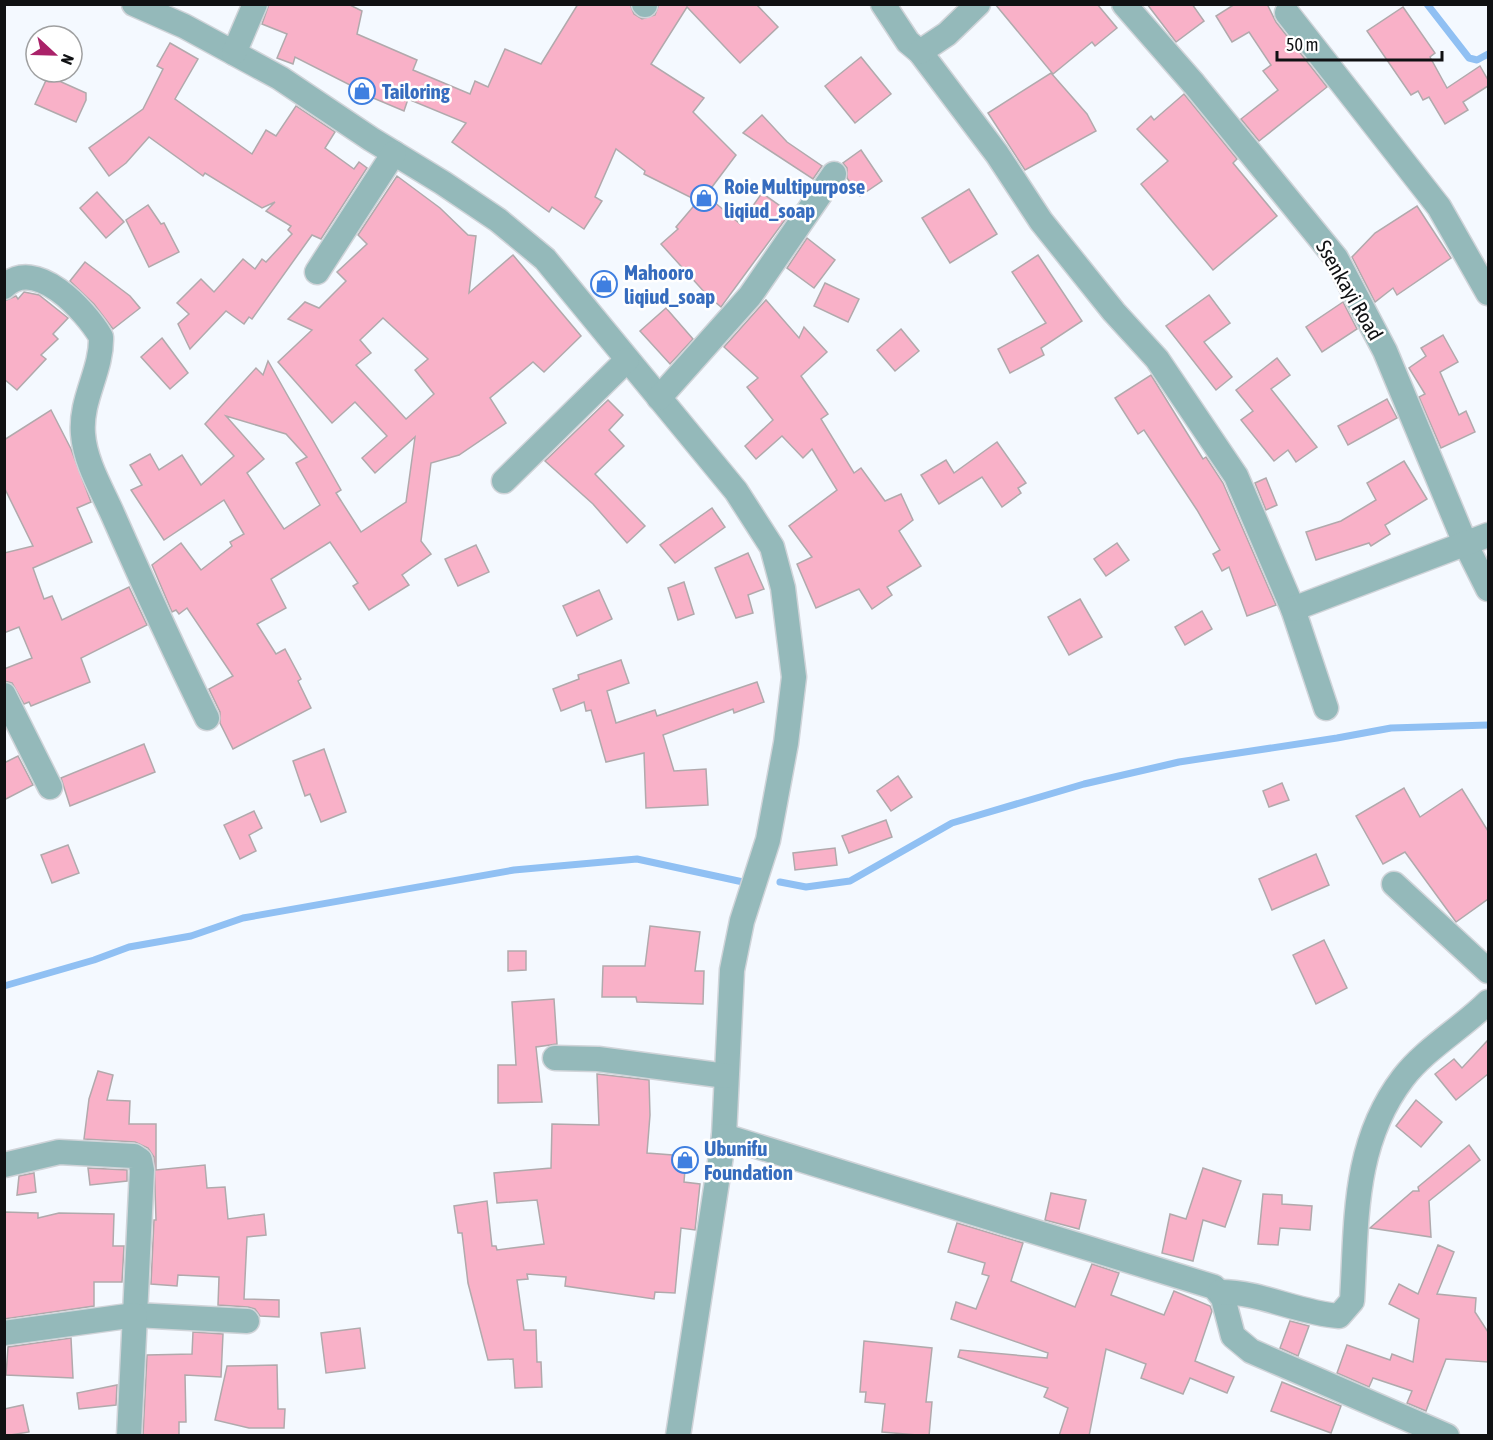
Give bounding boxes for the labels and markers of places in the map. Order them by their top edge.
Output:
shop icon: Tailoring [347,76,377,106]
place label: Tailoring [382,79,451,103]
place label: Roie Multipurpose liqiud_soap [724,174,865,222]
shop icon: Roie Multipurpose liqiud_soap [689,183,719,213]
place label: Mahooro liqiud_soap [624,260,715,308]
shop icon: Mahooro liqiud_soap [589,269,619,299]
place label: Ubunifu Foundation [704,1136,793,1184]
shop icon: Ubunifu Foundation [670,1145,700,1175]

